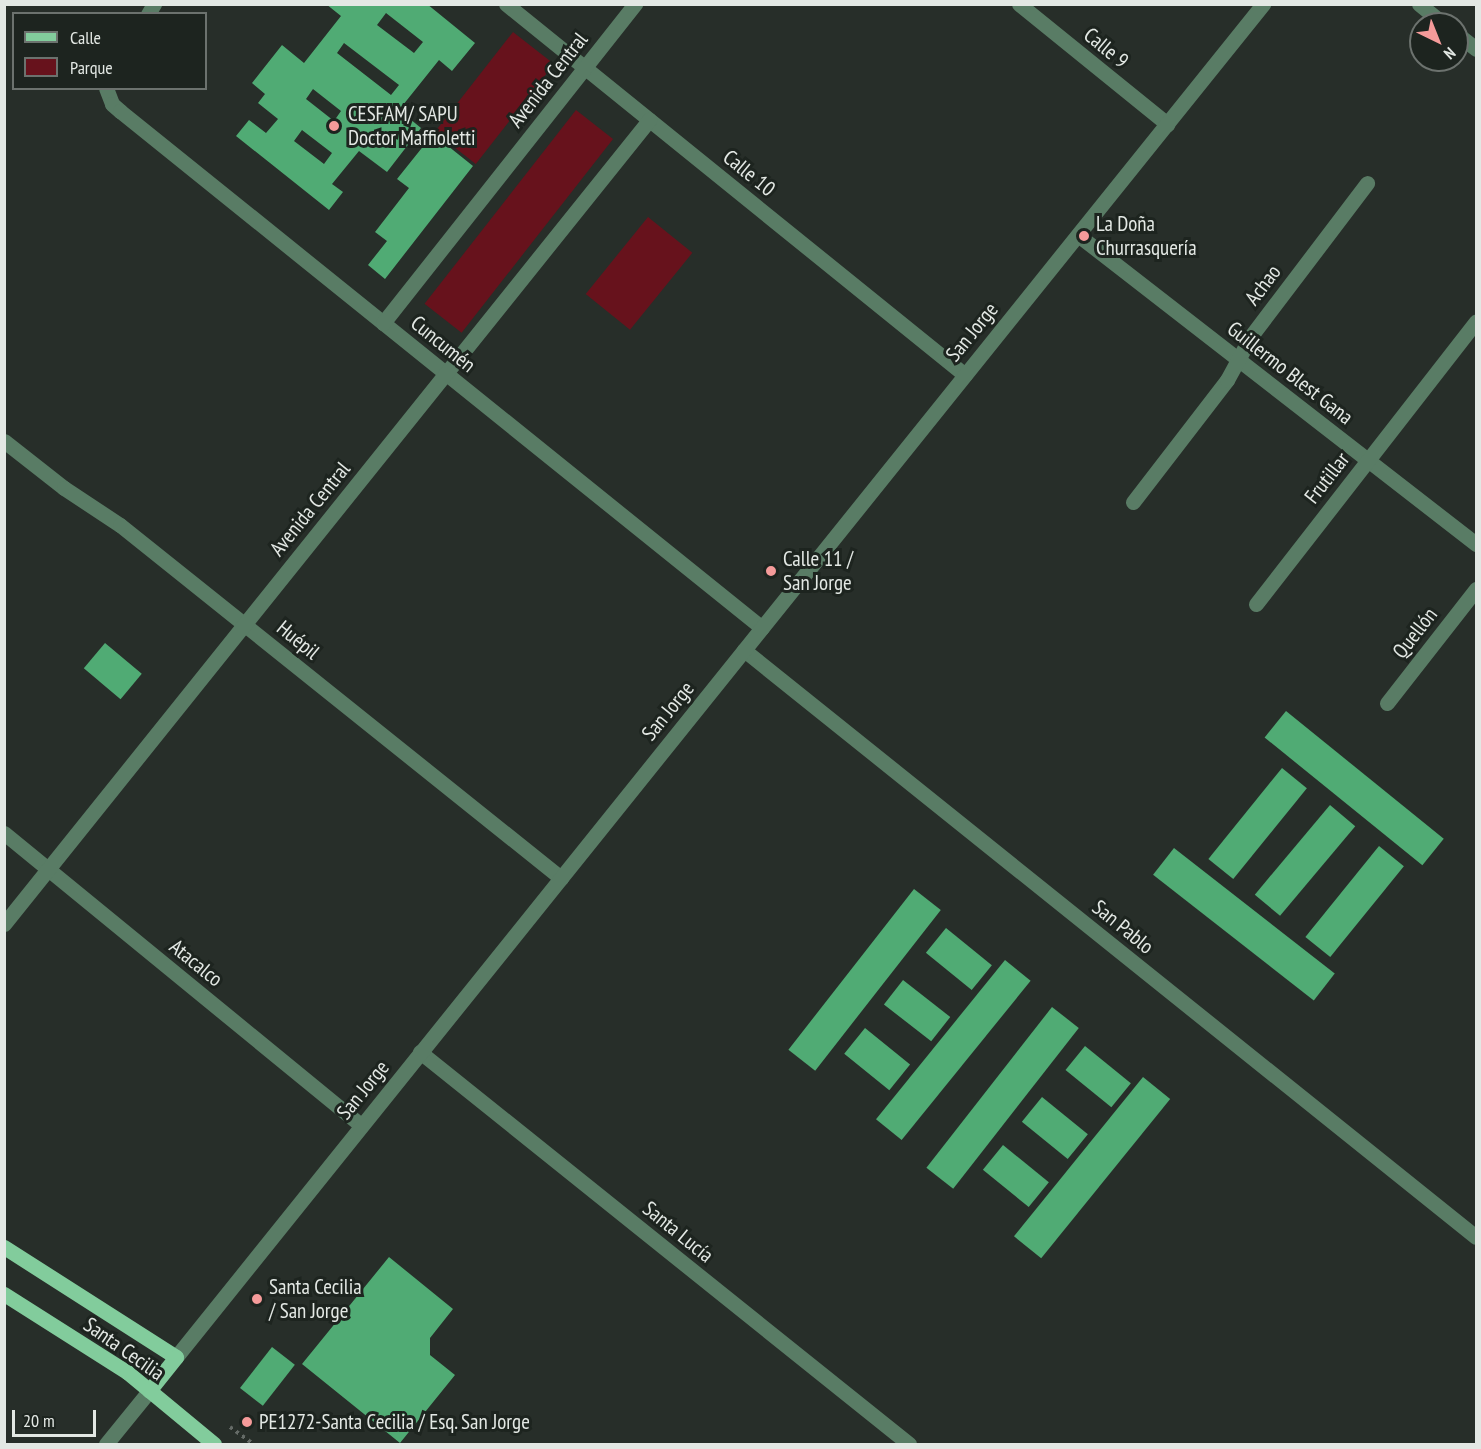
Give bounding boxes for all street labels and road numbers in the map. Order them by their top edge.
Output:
street label: Calle 9 [1079,22,1133,74]
street label: Avenida Central [503,27,593,133]
street label: Calle 10 [718,144,780,202]
street label: Achao [1240,260,1286,310]
street label: San Jorge [941,297,1003,367]
street label: Cuncumén [406,310,480,378]
street label: Guillermo Blest Gana [1222,316,1358,430]
street label: Frutillar [1299,447,1355,509]
street label: Avenida Central [264,457,356,561]
street label: Quellón [1387,603,1443,663]
street label: Huépil [272,615,324,665]
street label: San Jorge [637,676,699,746]
street label: San Pablo [1087,895,1159,959]
street label: Atacalco [164,934,228,992]
street label: San Jorge [332,1055,394,1125]
street label: Santa Lucía [638,1196,718,1268]
street label: Santa Cecilia [79,1312,169,1386]

